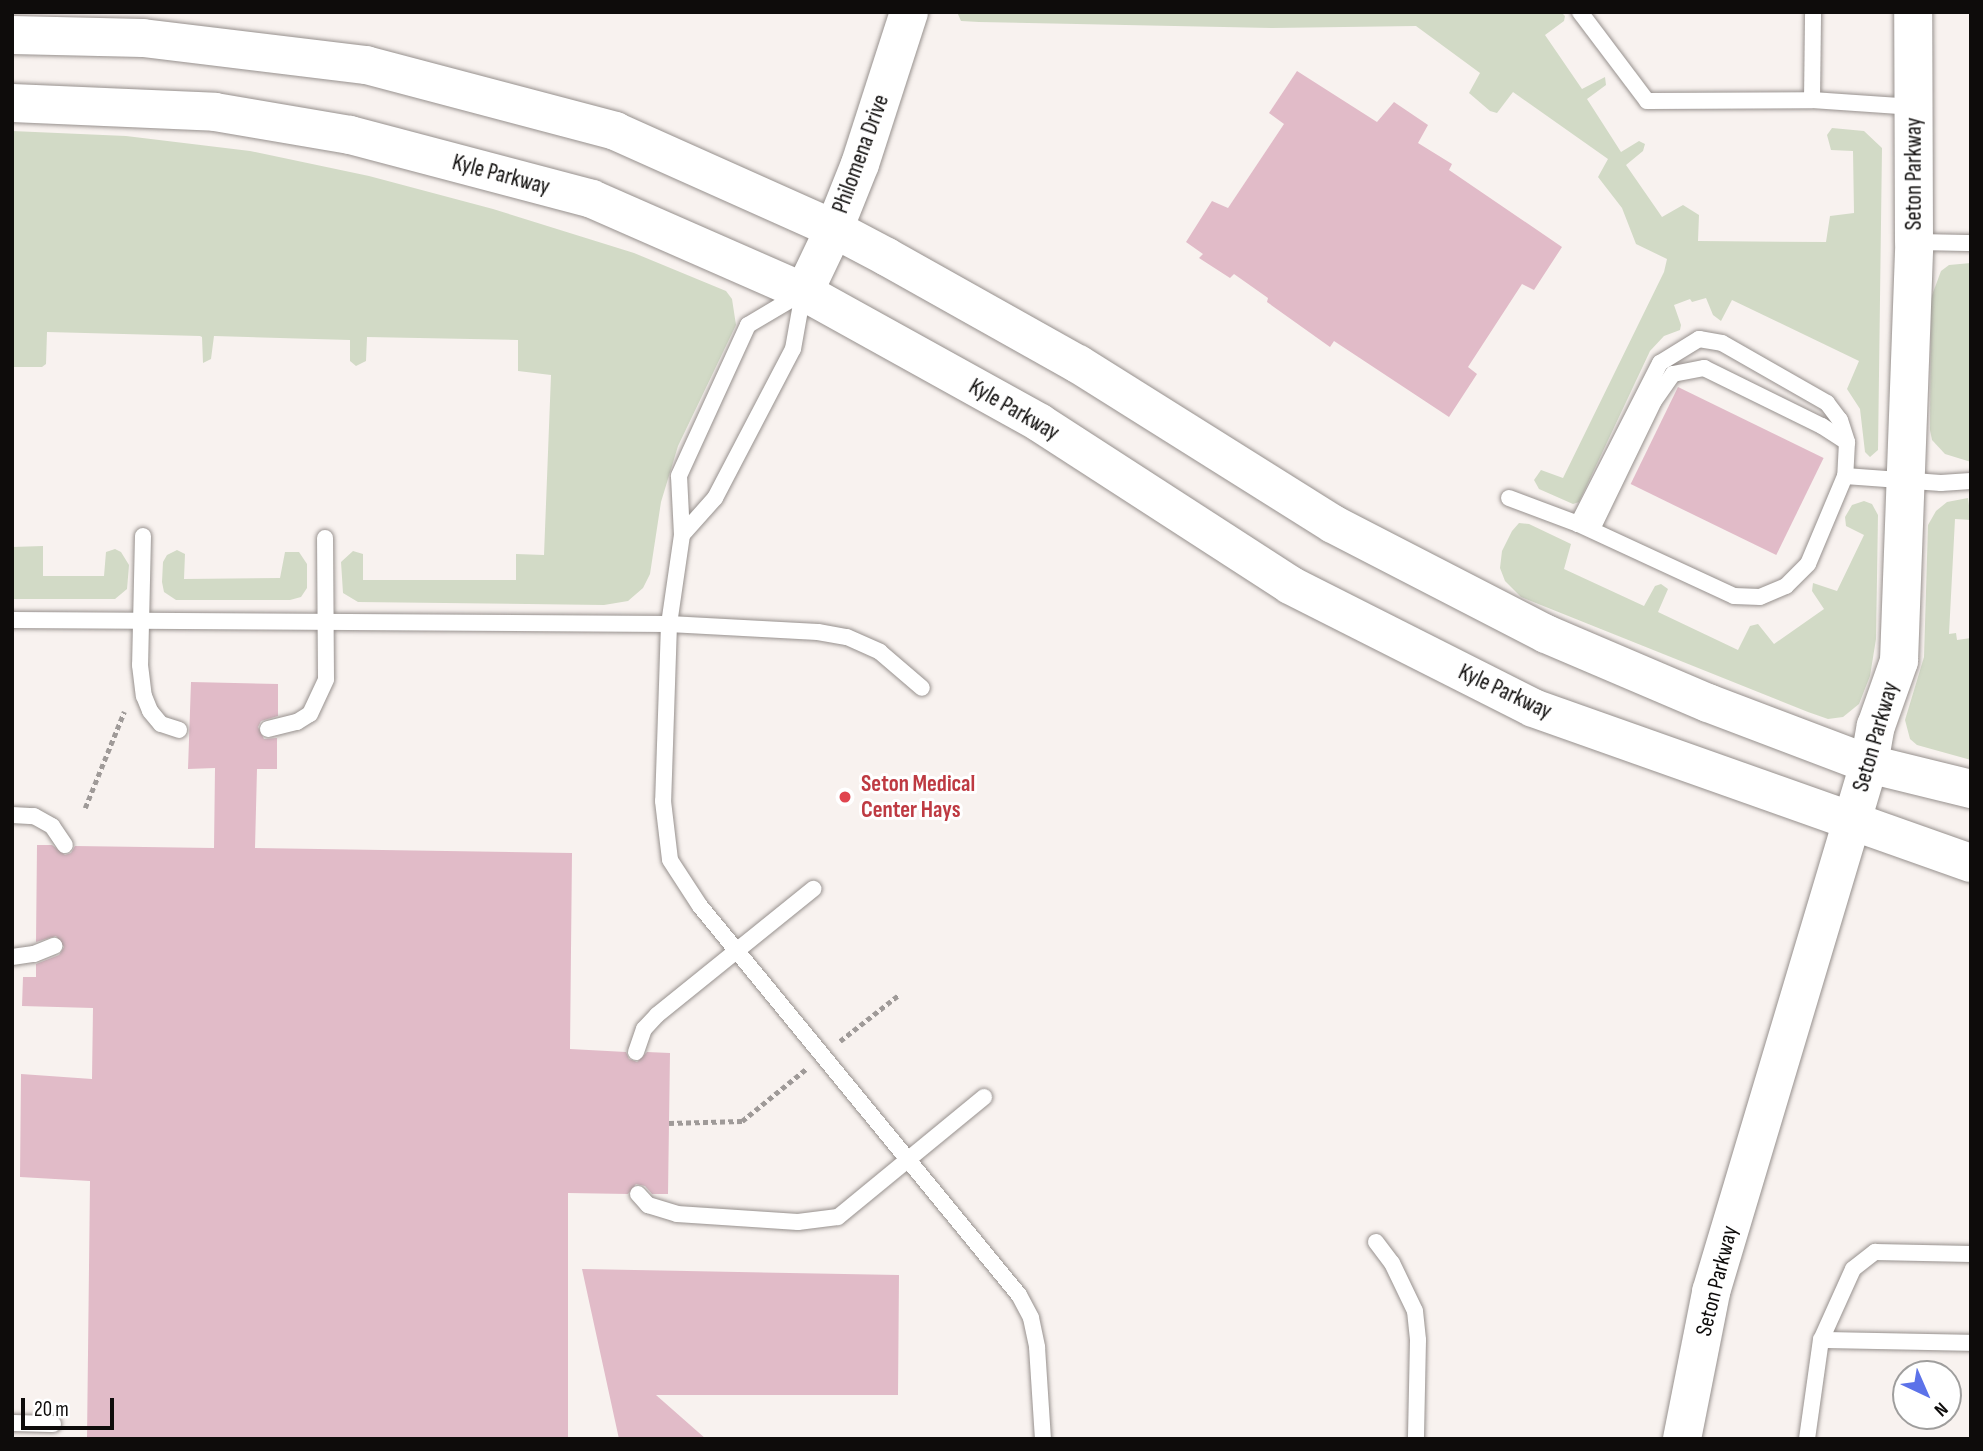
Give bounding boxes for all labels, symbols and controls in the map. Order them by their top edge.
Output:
street label: Philomena Drive [827,91,895,217]
street label: Seton Parkway [1900,118,1928,230]
street label: Kyle Parkway [449,149,553,201]
street label: Kyle Parkway [964,373,1064,447]
street label: Kyle Parkway [1454,658,1556,726]
street label: Seton Parkway [1847,679,1905,795]
place label: Seton Medical Center Hays [861,770,975,824]
marker: Seton Medical Center Hays [835,787,855,807]
street label: Seton Parkway [1690,1223,1744,1339]
north arrow [1892,1360,1962,1430]
scale bar [24,1384,117,1428]
text: 20 m [34,1397,69,1422]
text: N [1929,1397,1952,1421]

